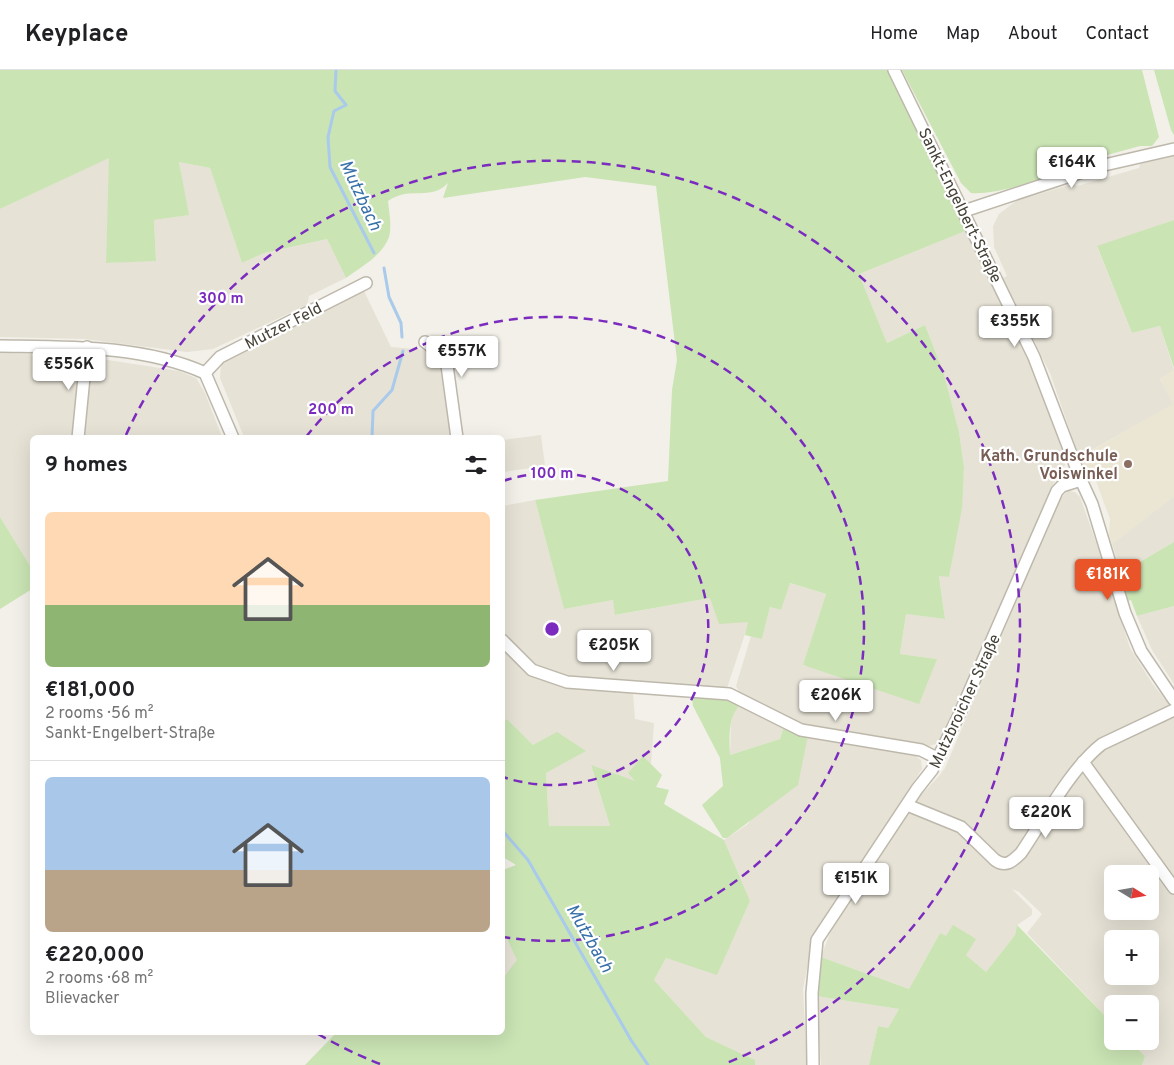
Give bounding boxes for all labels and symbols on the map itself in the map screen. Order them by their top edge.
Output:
street label: Sankt-Engelbert-Straße [913,125,1005,287]
pin: €164K [1037,146,1107,189]
water label: Mutzbach [333,157,386,235]
text: 300 m [198,290,244,309]
street label: Mutzer Feld [242,299,326,355]
pin: €355K [980,306,1050,348]
pin: €557K [427,336,497,378]
pin: €556K [34,348,104,391]
text: 200 m [308,401,354,420]
place label: Kath. Grundschule Voiswinkel [980,447,1118,485]
marker: Kath. Grundschule Voiswinkel [1122,458,1134,470]
text: 100 m [531,465,573,484]
pin: €181K [1073,558,1143,601]
centre of rings [543,620,561,638]
pin: €205K [579,630,649,672]
street label: Mutzbroicher Straße [926,631,1006,772]
pin: €206K [801,680,871,722]
pin: €220K [1011,796,1081,839]
pin: €151K [821,862,891,905]
north arrow [1104,865,1159,920]
water label: Mutzbach [560,900,618,977]

